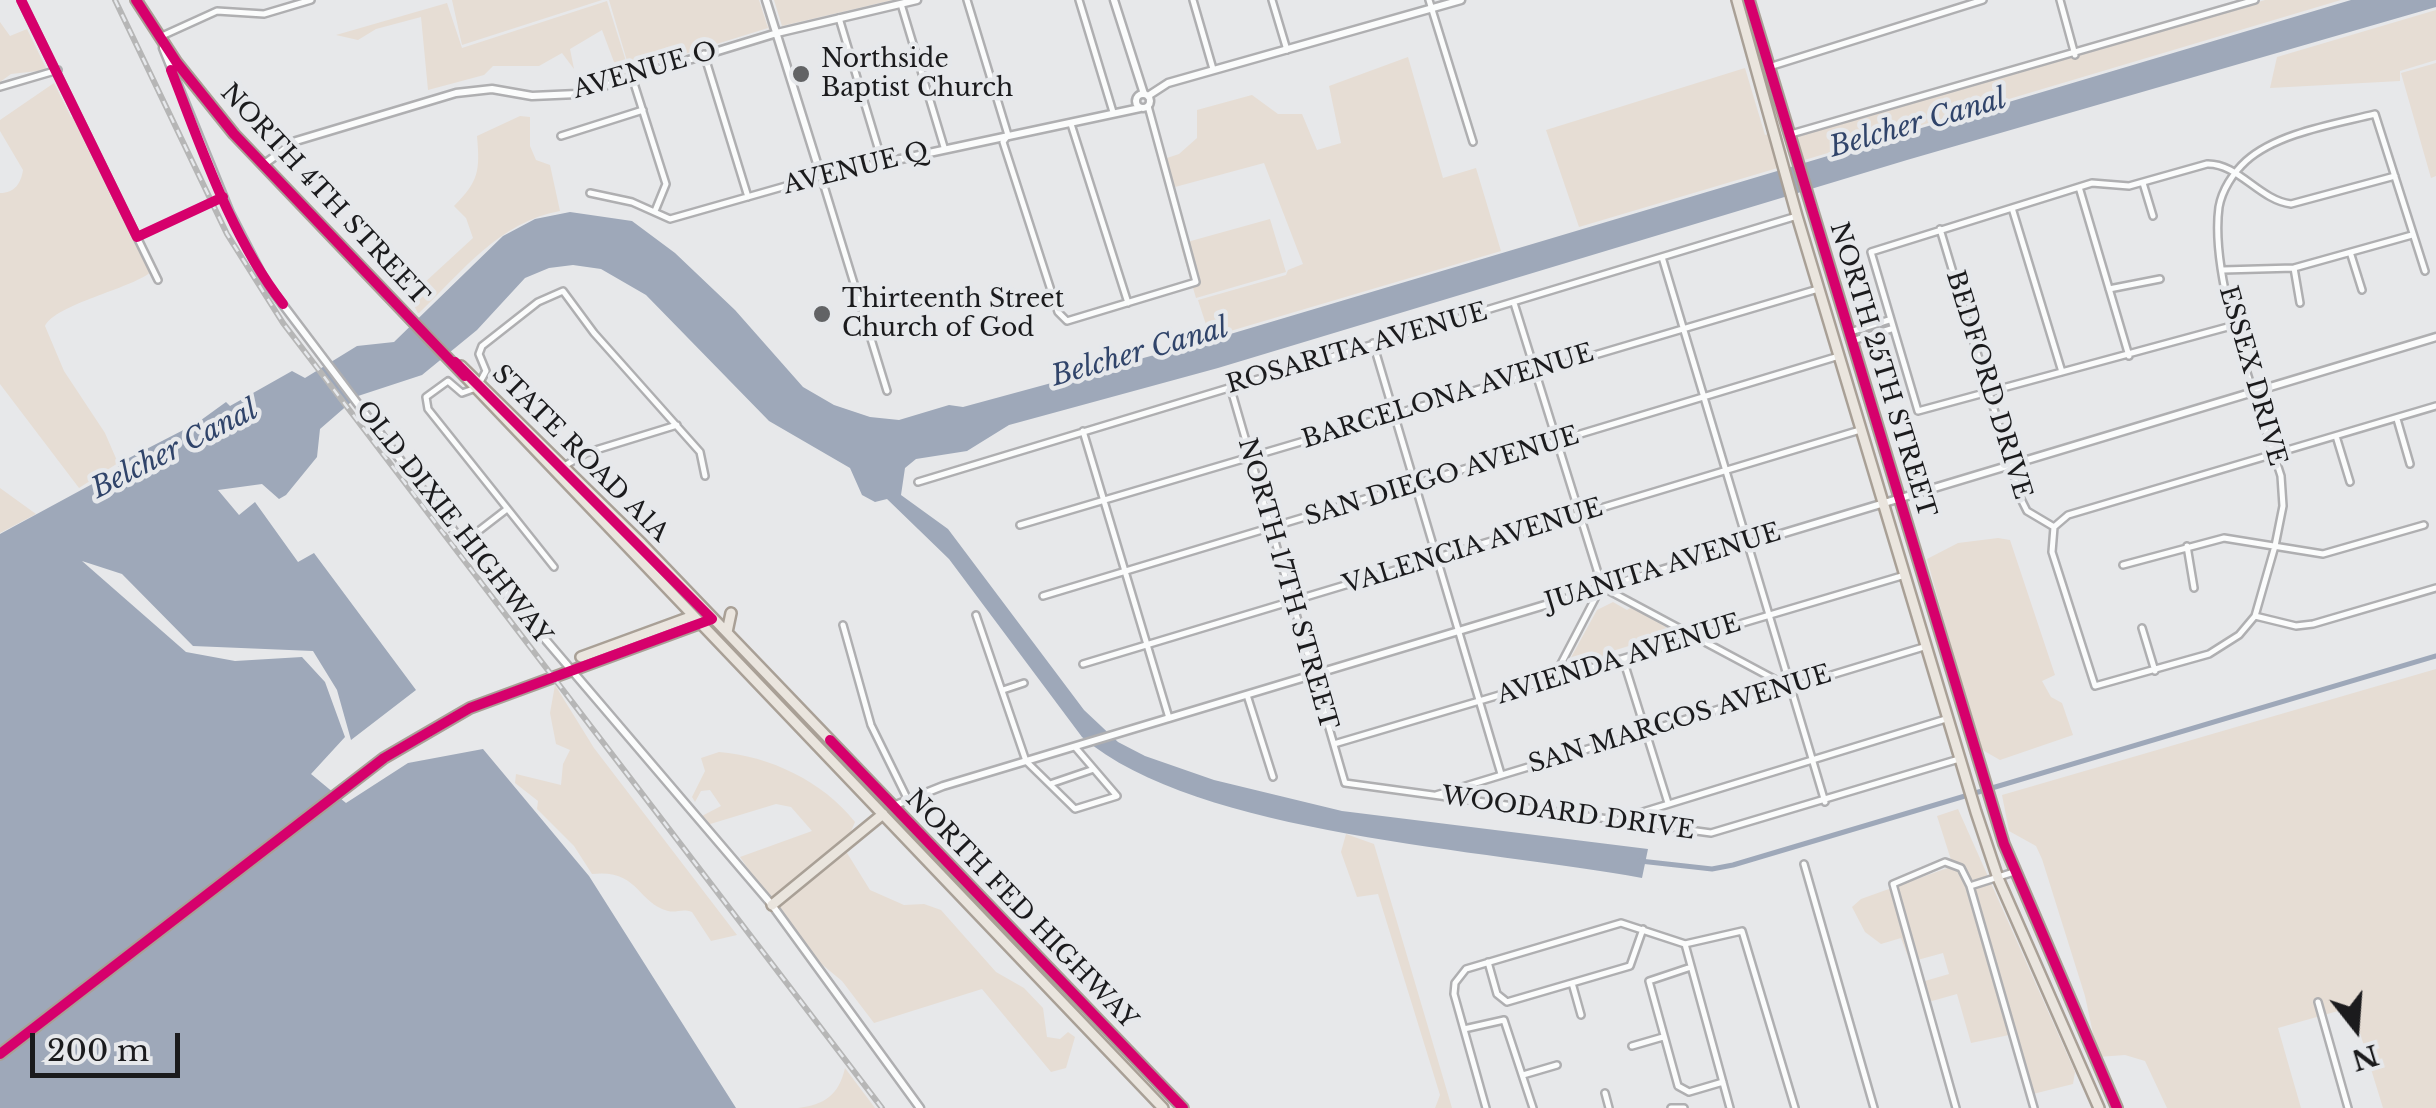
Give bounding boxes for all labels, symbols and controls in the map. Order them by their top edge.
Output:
street label: AVENUE O [570,36,720,106]
place label: Northside Baptist Church [821,45,1013,104]
marker: Northside Baptist Church [790,63,812,85]
street label: NORTH 4TH STREET [214,78,434,312]
water label: Belcher Canal [1826,83,2010,165]
street label: AVENUE Q [780,137,932,201]
street label: NORTH 25TH STREET [1823,219,1941,521]
street label: BEDFORD DRIVE [1939,267,2037,503]
street label: ESSEX DRIVE [2212,283,2292,469]
place label: Thirteenth Street Church of God [842,285,1064,344]
street label: ROSARITA AVENUE [1223,297,1491,401]
marker: Thirteenth Street Church of God [811,303,833,325]
water label: Belcher Canal [1048,312,1232,394]
street label: BARCELONA AVENUE [1299,338,1597,456]
street label: STATE ROAD A1A [485,359,675,549]
water label: Belcher Canal [86,394,264,506]
street label: OLD DIXIE HIGHWAY [349,395,557,651]
street label: SAN DIEGO AVENUE [1301,421,1583,533]
street label: NORTH 17TH STREET [1231,435,1343,733]
street label: VALENCIA AVENUE [1340,493,1606,601]
street label: JUANITA AVENUE [1542,518,1784,618]
street label: AVIENDA AVENUE [1493,609,1745,711]
street label: SAN MARCOS AVENUE [1525,660,1835,780]
street label: WOODARD DRIVE [1440,781,1696,847]
street label: NORTH FED HIGHWAY [899,784,1143,1036]
north arrow [2306,978,2406,1078]
scale bar [35,1013,185,1075]
text: 200 m [47,1032,149,1069]
text: N [2347,1037,2383,1078]

